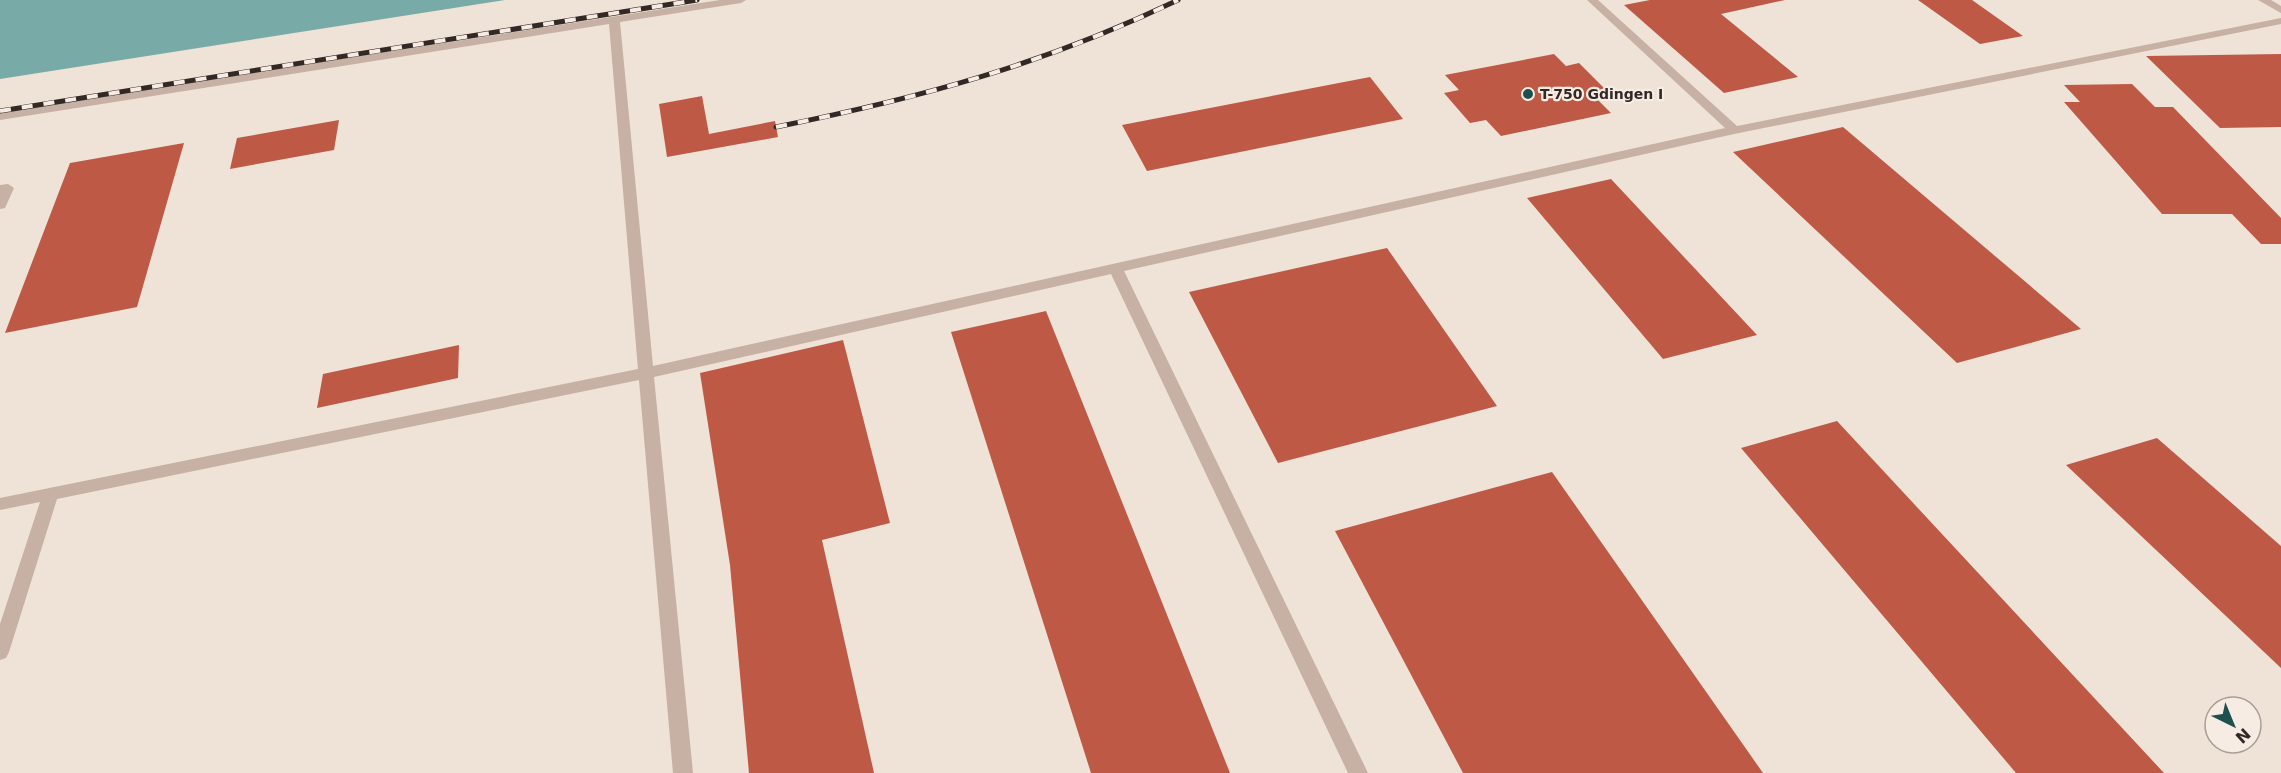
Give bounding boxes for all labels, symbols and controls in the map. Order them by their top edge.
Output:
place label: T-750 Gdingen I [1540,86,1663,102]
marker: T-750 Gdingen I [1521,87,1535,101]
north arrow [2203,695,2263,755]
text: N [2232,724,2254,747]

